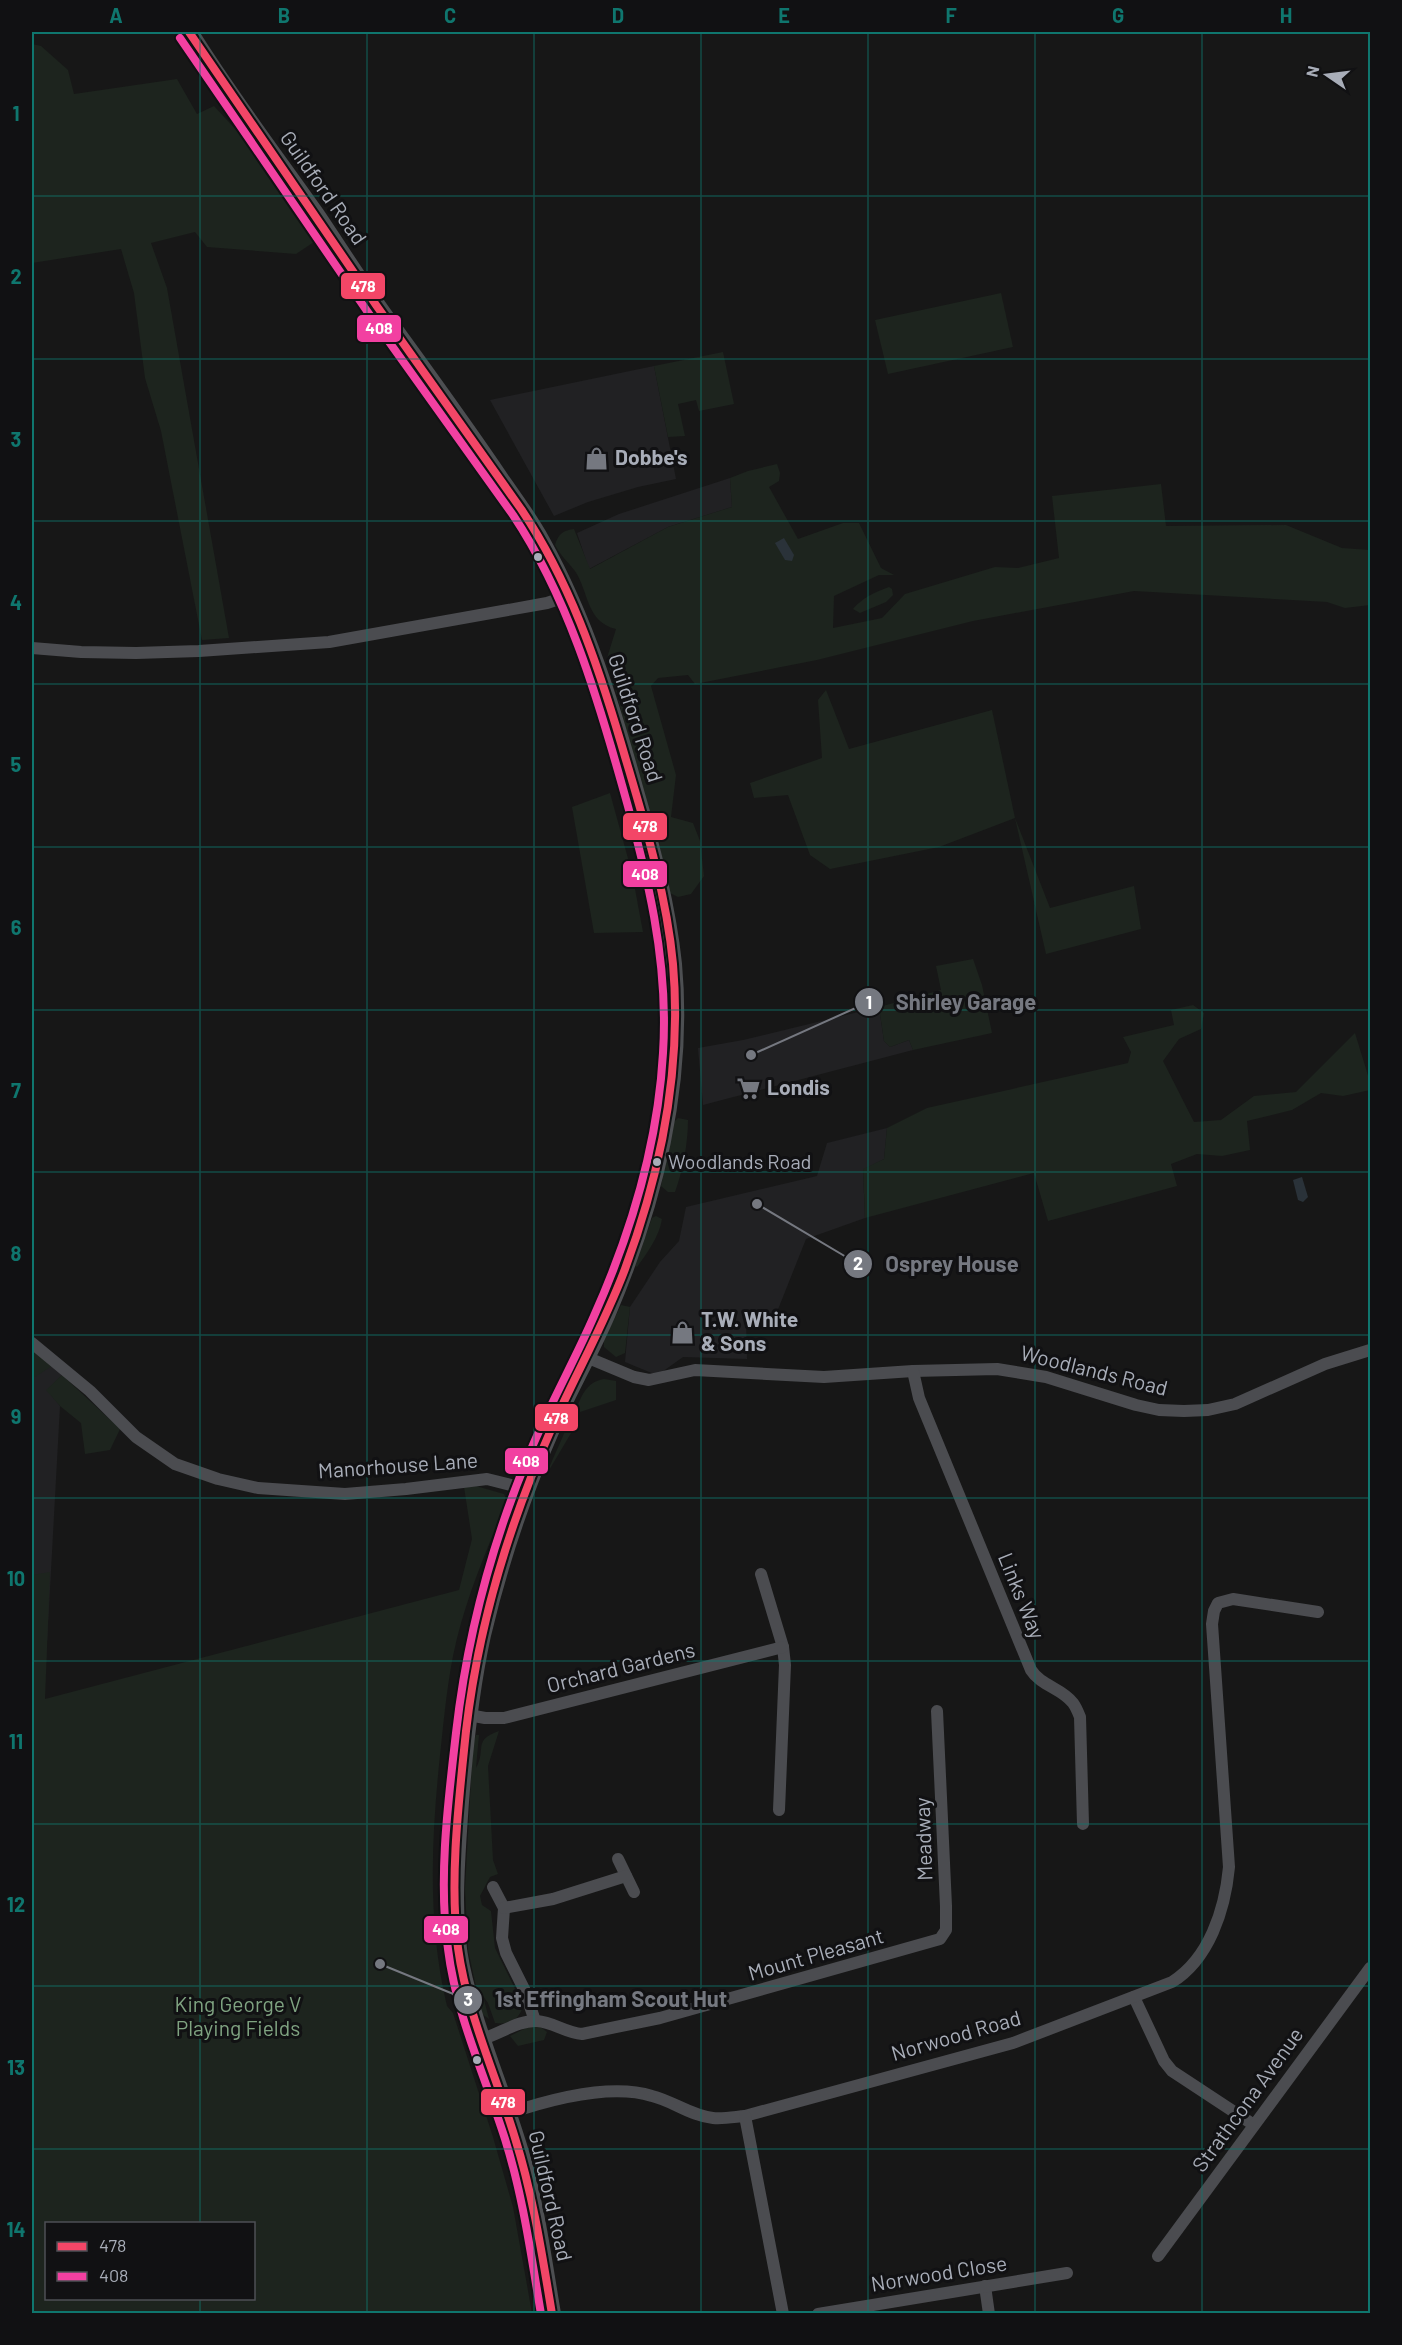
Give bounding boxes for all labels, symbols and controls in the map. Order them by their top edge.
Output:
text: A [109,3,123,27]
text: B [278,3,290,27]
text: C [444,3,456,27]
text: D [612,3,624,27]
text: E [778,3,790,27]
text: F [945,3,957,27]
text: G [1112,3,1124,27]
text: H [1280,3,1292,27]
north arrow [1297,45,1357,105]
text: N [1301,64,1322,79]
text: 1 [12,101,20,125]
street label: Guildford Road [276,125,373,249]
text: 2 [10,264,22,288]
line badge: 478 [340,272,386,300]
text: 478 [350,276,376,295]
line badge: 408 [356,314,402,343]
text: 408 [365,318,393,337]
text: 3 [11,427,21,451]
place label: Dobbe's [615,444,688,469]
shop icon: Dobbe's [584,445,610,471]
unlabelled marker [532,551,544,563]
text: 4 [10,590,22,614]
street label: Guildford Road [604,650,669,785]
text: 5 [11,752,22,776]
line badge: 478 [622,812,668,841]
text: 478 [632,816,658,835]
line badge: 408 [622,860,668,888]
text: 408 [631,864,659,883]
text: 6 [11,915,22,939]
callout: Shirley Garage [854,982,1049,1022]
text: Shirley Garage [896,988,1036,1014]
text: 1 [866,991,872,1013]
place label: Londis [767,1074,830,1099]
supermarket icon: Londis [736,1075,762,1101]
text: 7 [11,1078,21,1102]
place label: Woodlands Road [668,1149,812,1173]
marker: Woodlands Road [651,1156,663,1168]
text: 8 [11,1241,22,1265]
callout: Osprey House [843,1244,1031,1284]
text: Osprey House [885,1250,1019,1276]
text: 2 [853,1252,863,1274]
place label: T.W. White & Sons [701,1306,798,1355]
shop icon: T.W. White & Sons [670,1319,696,1345]
street label: Woodlands Road [1018,1339,1171,1400]
line badge: 478 [534,1403,579,1432]
text: 9 [11,1404,21,1428]
text: 478 [543,1408,569,1427]
street label: Manorhouse Lane [317,1446,479,1483]
line badge: 408 [504,1447,549,1475]
text: 408 [512,1451,540,1470]
street label: Links Way [994,1549,1051,1643]
text: 10 [7,1566,25,1590]
street label: Orchard Gardens [544,1636,697,1697]
text: 11 [9,1729,23,1753]
street label: Meadway [909,1797,936,1881]
text: 12 [7,1892,25,1916]
line badge: 408 [423,1915,469,1944]
text: 408 [432,1919,460,1938]
street label: Mount Pleasant [745,1922,886,1985]
callout: 1st Effingham Scout Hut [453,1980,739,2020]
text: 1st Effingham Scout Hut [495,1985,727,2011]
text: 3 [463,1988,473,2010]
park label: King George V Playing Fields [175,1991,301,2040]
street label: Norwood Road [888,2004,1023,2065]
street label: Strathcona Avenue [1186,2022,1308,2176]
unlabelled marker [471,2054,483,2066]
text: 13 [7,2055,25,2079]
line badge: 478 [480,2088,526,2116]
text: 478 [490,2092,516,2111]
street label: Guildford Road [524,2128,579,2263]
text: 14 [6,2217,26,2241]
legend [45,2222,255,2300]
text: 478 [99,2234,126,2256]
street label: Norwood Close [869,2249,1009,2296]
text: 408 [99,2264,128,2286]

